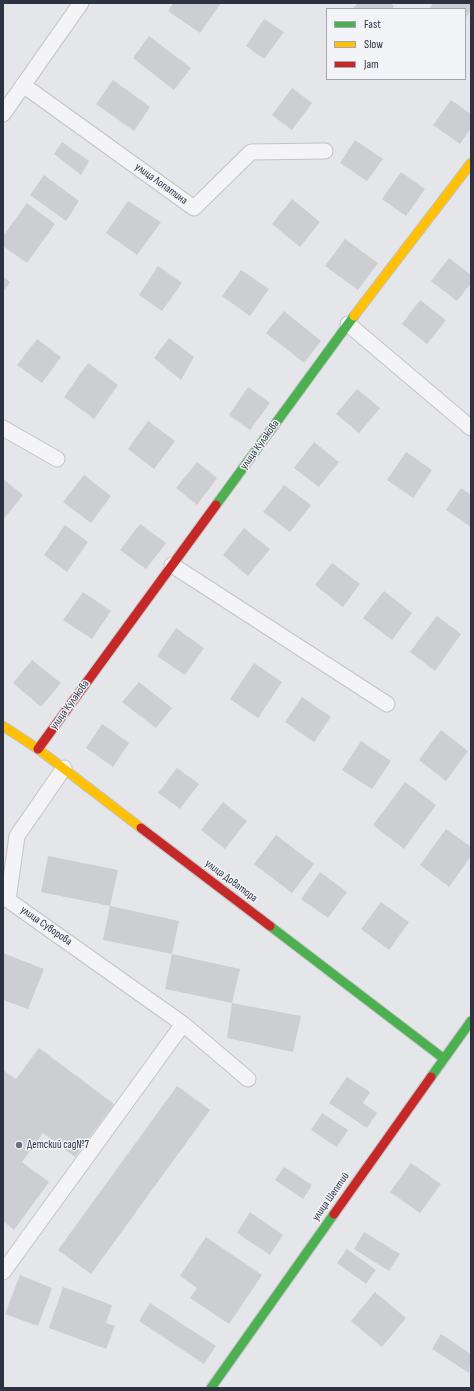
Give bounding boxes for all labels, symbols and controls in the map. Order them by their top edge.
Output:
legend [326,8,466,80]
text: Fast [364,17,381,32]
text: Slow [364,37,383,52]
text: Jam [364,57,379,72]
street label: улица Лопатина [132,160,190,208]
street label: улица Кулакова [238,418,282,472]
street label: улица Кулакова [48,678,92,732]
street label: улица Доватора [202,857,260,905]
street label: улица Суворова [18,903,74,949]
place label: Детский сад№7 [27,1138,89,1152]
marker: Детский сад№7 [14,1140,24,1150]
street label: улица Шептий [309,1170,353,1224]

